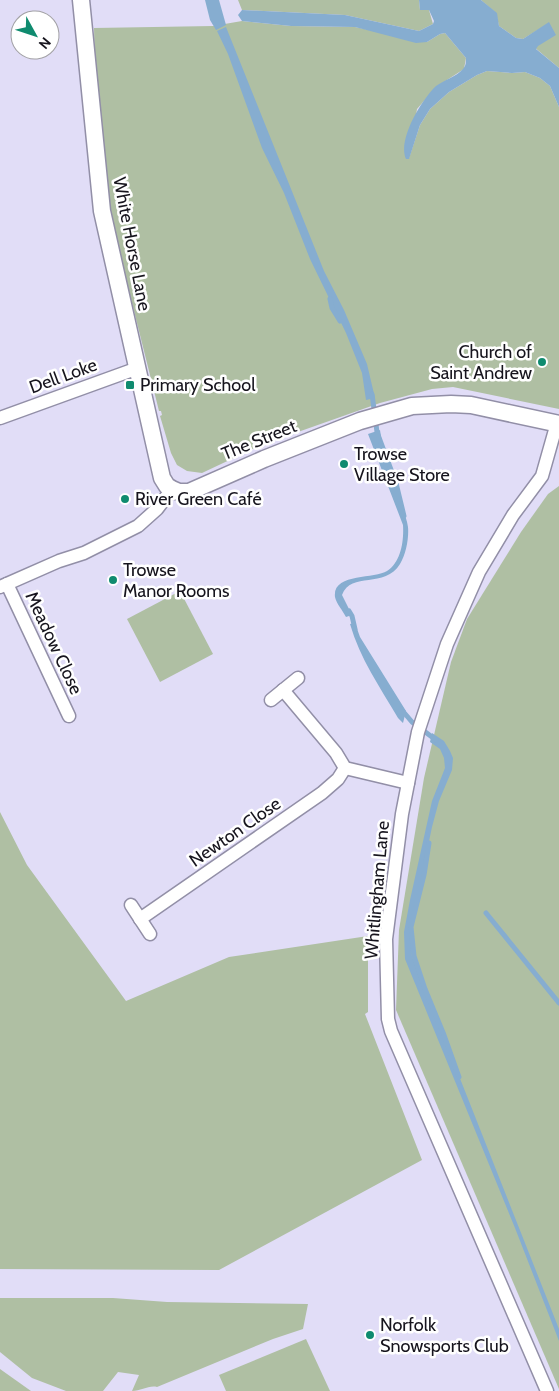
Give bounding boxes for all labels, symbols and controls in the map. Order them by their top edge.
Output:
north arrow [10,10,60,60]
text: N [35,34,55,53]
street label: White Horse Lane [108,175,156,313]
place label: Church of Saint Andrew [430,341,532,384]
street label: Dell Loke [26,354,100,398]
marker: Church of Saint Andrew [536,356,548,368]
place label: Primary School [140,374,256,396]
marker: Primary School [124,379,136,391]
street label: The Street [218,415,300,465]
place label: Trowse Village Store [354,443,450,486]
marker: Trowse Village Store [338,458,350,470]
place label: River Green Café [135,488,262,510]
marker: River Green Café [119,493,131,505]
place label: Trowse Manor Rooms [123,559,229,602]
marker: Trowse Manor Rooms [107,574,119,586]
street label: Meadow Close [21,588,87,698]
street label: Newton Close [185,792,285,872]
street label: Whitlingham Lane [360,820,394,960]
place label: Norfolk Snowsports Club [380,1314,509,1357]
marker: Norfolk Snowsports Club [364,1329,376,1341]

